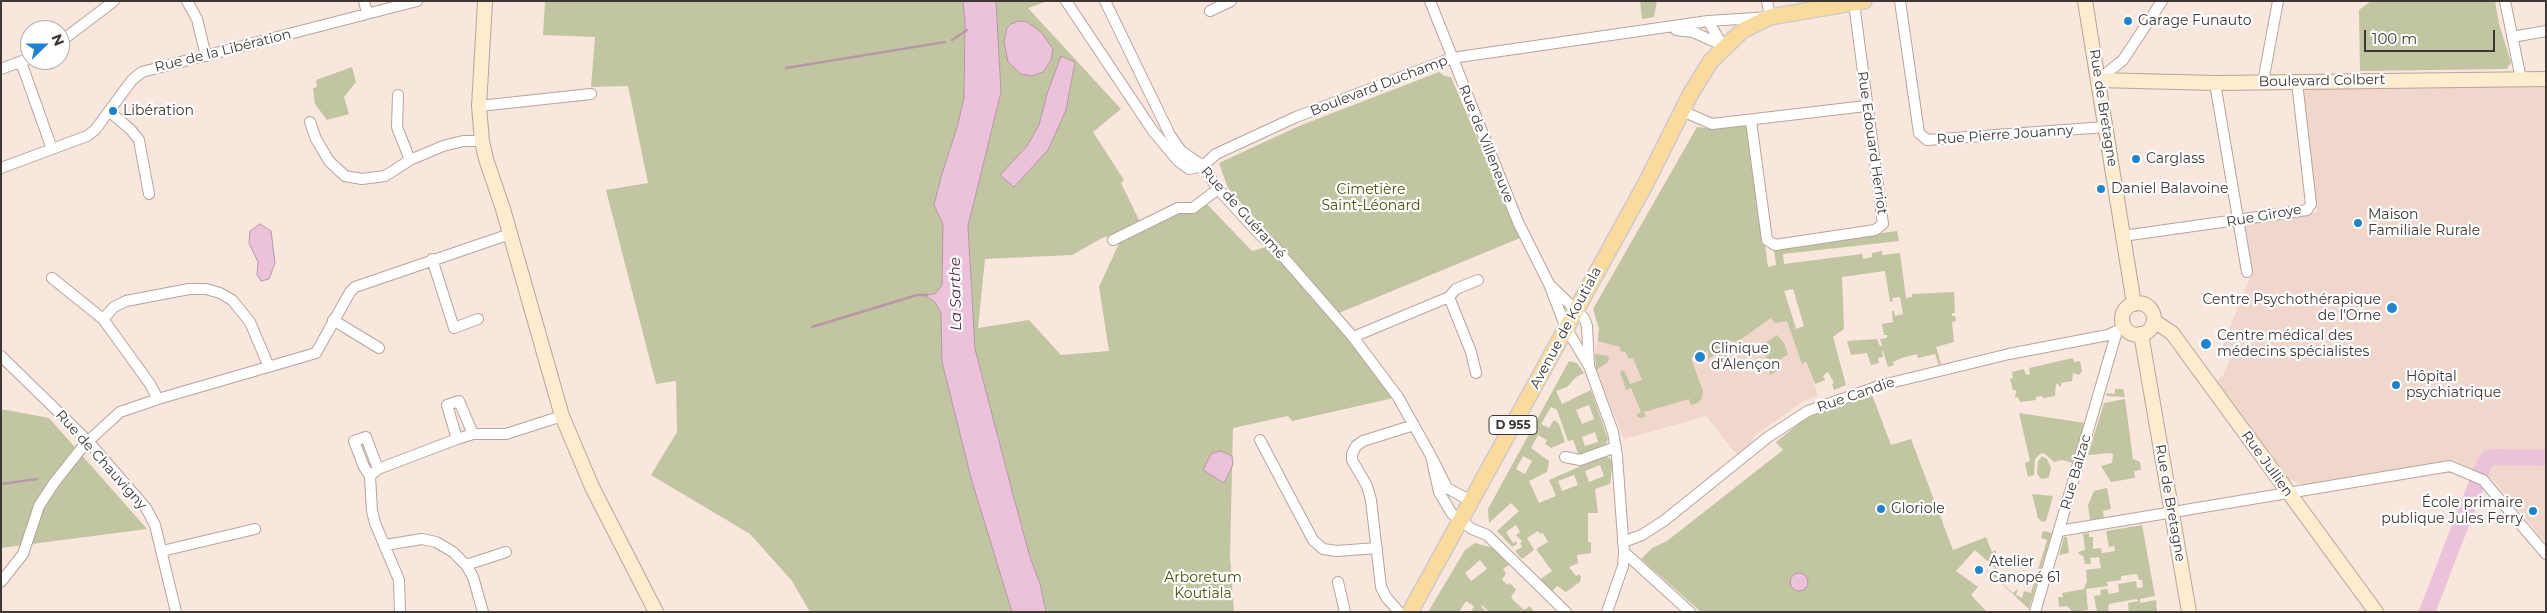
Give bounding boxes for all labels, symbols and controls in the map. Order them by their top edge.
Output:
place label: Garage Funauto [2138,13,2251,29]
marker: Garage Funauto [2122,15,2134,27]
north arrow [20,20,70,70]
scale bar [2367,20,2498,52]
street label: Rue de la Libération [153,26,293,76]
text: 100 m [2372,29,2417,48]
text: N [48,31,68,48]
street label: Rue de Bretagne [2085,48,2121,168]
street label: Boulevard Duchamp [1308,52,1450,120]
street label: Rue Edouard Herriot [1854,70,1890,216]
street label: Boulevard Colbert [2259,71,2385,91]
street label: Rue de Villeneuve [1455,83,1517,205]
place label: Libération [123,103,194,119]
marker: Libération [107,105,119,117]
street label: Rue Pierre Jouanny [1936,122,2074,148]
place label: Carglass [2146,151,2205,167]
marker: Carglass [2130,153,2142,165]
street label: Rue de Guéramé [1197,163,1289,263]
place label: Daniel Balavoine [2111,181,2228,197]
park label: Cimetière Saint-Léonard [1321,182,1421,214]
marker: Daniel Balavoine [2095,183,2107,195]
street label: Rue Giroye [2225,201,2303,231]
place label: Maison Familiale Rurale [2368,207,2480,240]
marker: Maison Familiale Rurale [2352,217,2364,229]
water label: La Sarthe [946,257,966,331]
street label: Avenue de Koutiala [1527,264,1605,392]
place label: Centre Psychothérapique de l'Orne [2202,292,2381,324]
marker: Centre Psychothérapique de l'Orne [2385,301,2399,315]
place label: Centre médical des médecins spécialistes [2217,328,2369,361]
marker: Centre médical des médecins spécialistes [2199,337,2213,351]
place label: Clinique d'Alençon [1711,341,1780,374]
marker: Clinique d'Alençon [1693,350,1707,364]
place label: Hôpital psychiatrique [2406,369,2501,402]
street label: Rue Candie [1815,374,1897,416]
marker: Hôpital psychiatrique [2390,379,2402,391]
street label: Rue de Chauvigny [52,407,150,513]
road number: D 955 [1489,416,1537,434]
street label: Rue Jullien [2237,428,2297,500]
street label: Rue Balzac [2057,432,2095,512]
street label: Rue de Bretagne [2151,443,2189,563]
place label: École primaire publique Jules Ferry [2381,495,2523,528]
place label: Gloriole [1891,501,1945,517]
marker: Gloriole [1875,503,1887,515]
marker: École primaire publique Jules Ferry [2527,505,2539,517]
place label: Atelier Canopé 61 [1989,554,2061,586]
marker: Atelier Canopé 61 [1973,564,1985,576]
park label: Arboretum Koutiala [1164,570,1242,602]

